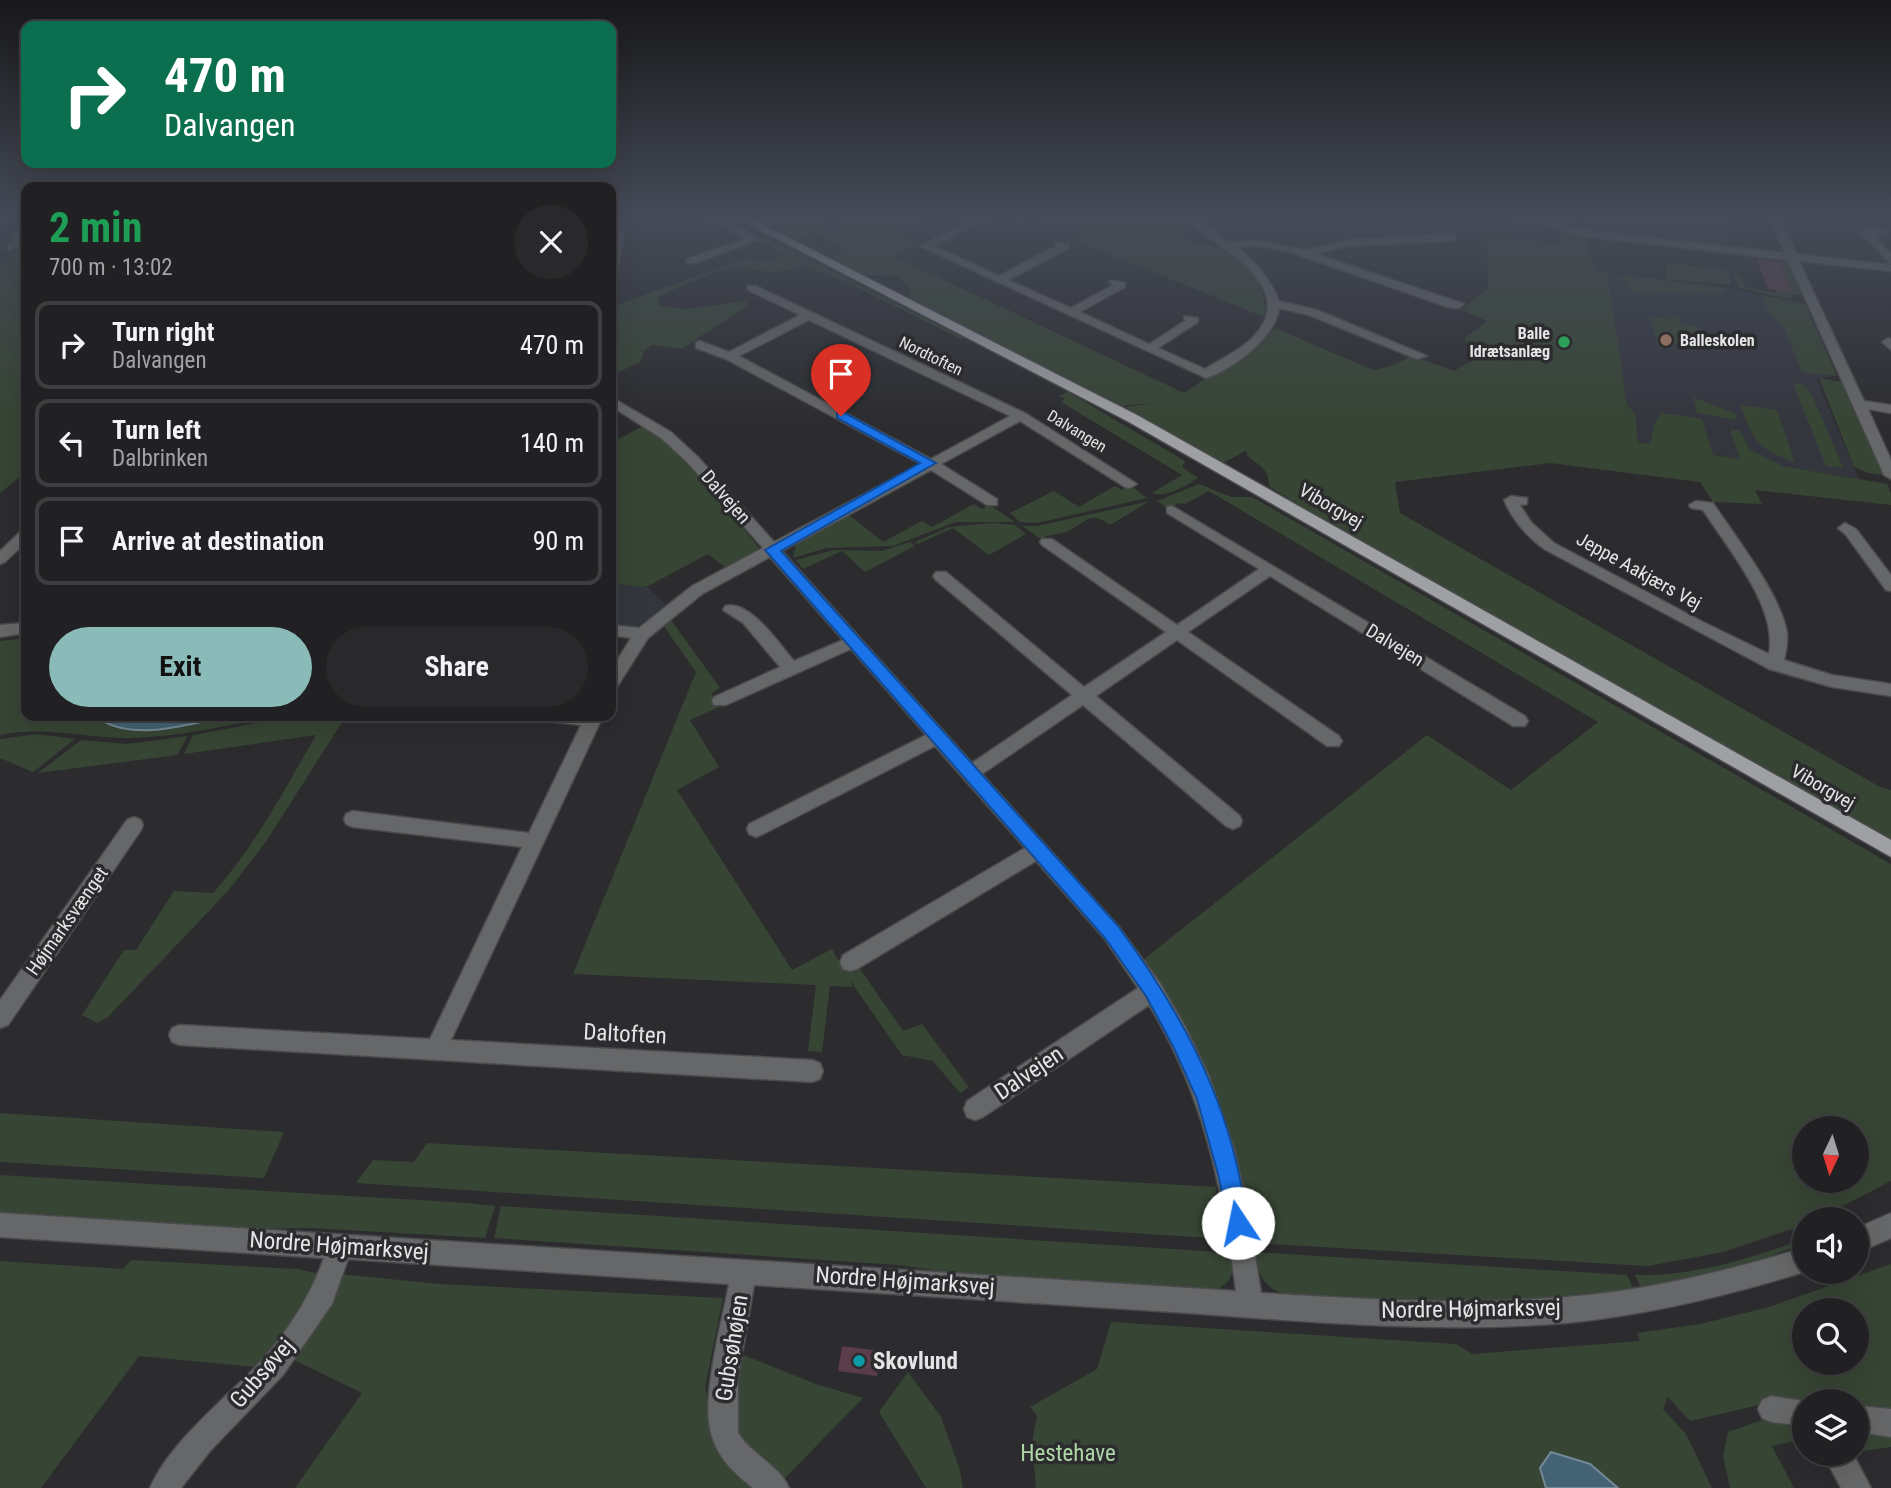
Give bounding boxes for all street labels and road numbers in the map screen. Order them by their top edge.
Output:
street label: Nordtoften [896,332,966,380]
street label: Dalvangen [1044,406,1110,456]
street label: Dalvejen [696,465,756,529]
street label: Viborgvej [1295,479,1367,533]
street label: Jeppe Aakjærs Vej [1573,527,1705,615]
street label: Dalvejen [1362,619,1428,671]
street label: Viborgvej [1787,760,1859,814]
street label: Højmarksvænget [21,862,113,980]
street label: Daltoften [583,1018,667,1050]
street label: Dalvejen [990,1040,1068,1106]
street label: Nordre Højmarksvej [248,1226,430,1266]
street label: Nordre Højmarksvej [814,1261,996,1301]
street label: Gubsøhøjen [710,1293,754,1403]
street label: Nordre Højmarksvej [1381,1294,1561,1324]
street label: Gubsøvej [224,1333,300,1413]

